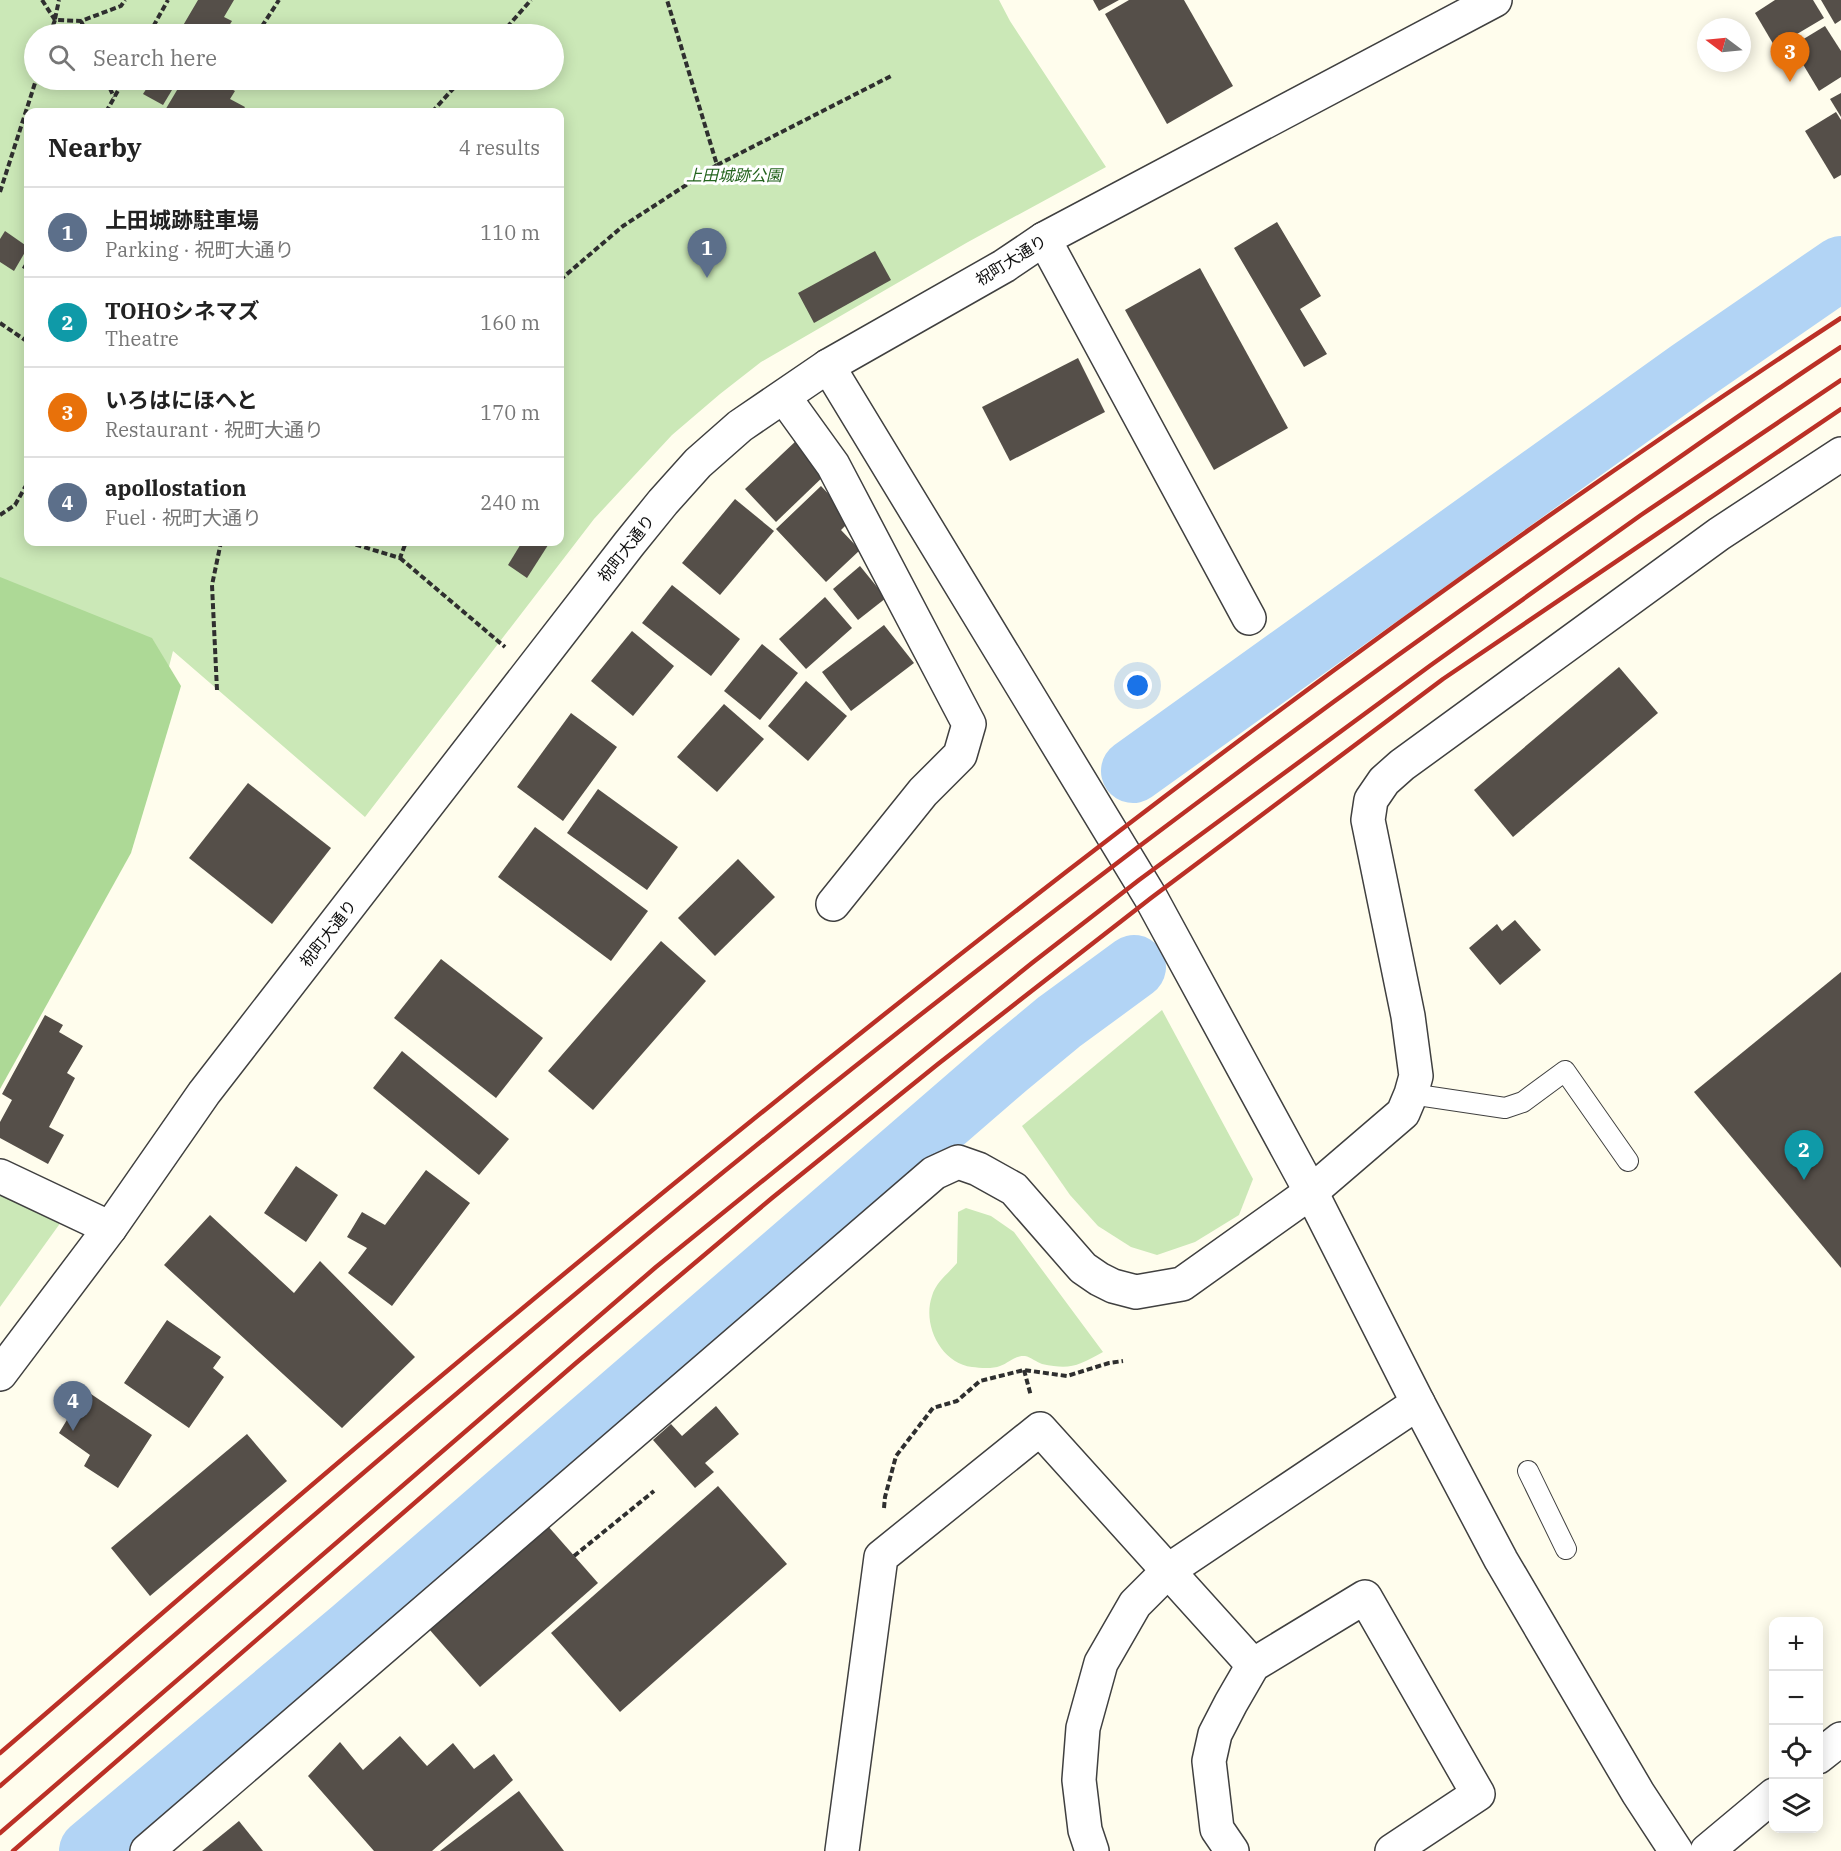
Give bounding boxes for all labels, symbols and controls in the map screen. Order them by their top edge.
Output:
north arrow [1697,18,1751,72]
search box [24,24,564,90]
pin: 3 [1770,32,1810,82]
icon: search [45,41,78,74]
text: Search here [93,43,217,72]
text: Nearby [48,130,142,164]
text: 4 results [459,134,540,161]
park label: 上田城跡公園 [686,165,784,185]
text: 上田城跡駐車場 [105,205,259,234]
text: 1 [62,219,74,246]
text: 110 m [480,219,540,246]
pin: 1 [688,228,726,278]
street label: 祝町大通り [972,230,1050,290]
text: Parking · 祝町大通り [105,236,294,263]
text: TOHOシネマズ [105,296,259,325]
text: 2 [62,309,74,336]
text: 160 m [480,309,540,336]
text: Theatre [105,325,179,352]
text: いろはにほへと [105,385,258,414]
text: 3 [62,399,74,426]
text: 170 m [480,399,540,426]
text: Restaurant · 祝町大通り [105,416,324,443]
text: apollostation [105,473,247,502]
text: 4 [62,489,74,516]
text: 240 m [480,489,540,516]
text: Fuel · 祝町大通り [105,504,262,531]
street label: 祝町大通り [593,510,659,586]
your location [1123,671,1152,700]
street label: 祝町大通り [295,895,361,971]
pin: 2 [1784,1130,1824,1180]
pin: 4 [54,1382,92,1431]
map controls [1769,1617,1823,1833]
button: + [1769,1617,1823,1671]
button: − [1769,1671,1823,1725]
button: locate [1769,1725,1823,1779]
button: layers [1769,1779,1823,1833]

